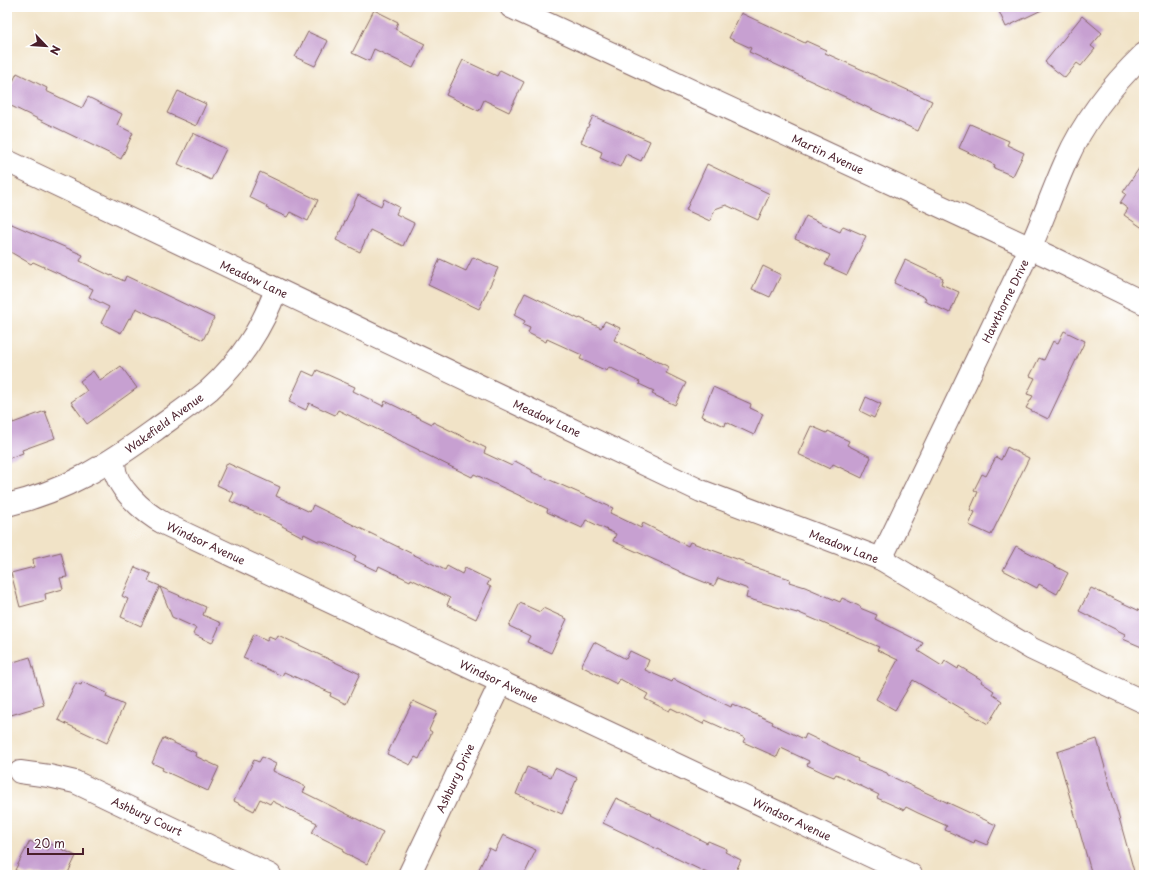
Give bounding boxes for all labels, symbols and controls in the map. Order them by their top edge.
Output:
north arrow [26,26,66,66]
text: N [46,43,65,58]
street label: Martin Avenue [789,130,867,178]
street label: Meadow Lane [217,256,291,302]
street label: Hawthorne Drive [977,256,1033,346]
street label: Wakefield Avenue [121,389,207,457]
street label: Meadow Lane [510,395,584,441]
street label: Windsor Avenue [164,517,248,569]
street label: Meadow Lane [807,525,881,567]
street label: Windsor Avenue [457,655,541,707]
street label: Ashbury Drive [432,741,479,815]
street label: Ashbury Court [109,792,186,840]
street label: Windsor Avenue [750,793,834,845]
scale bar [28,830,83,856]
text: 20 m [34,834,65,852]

